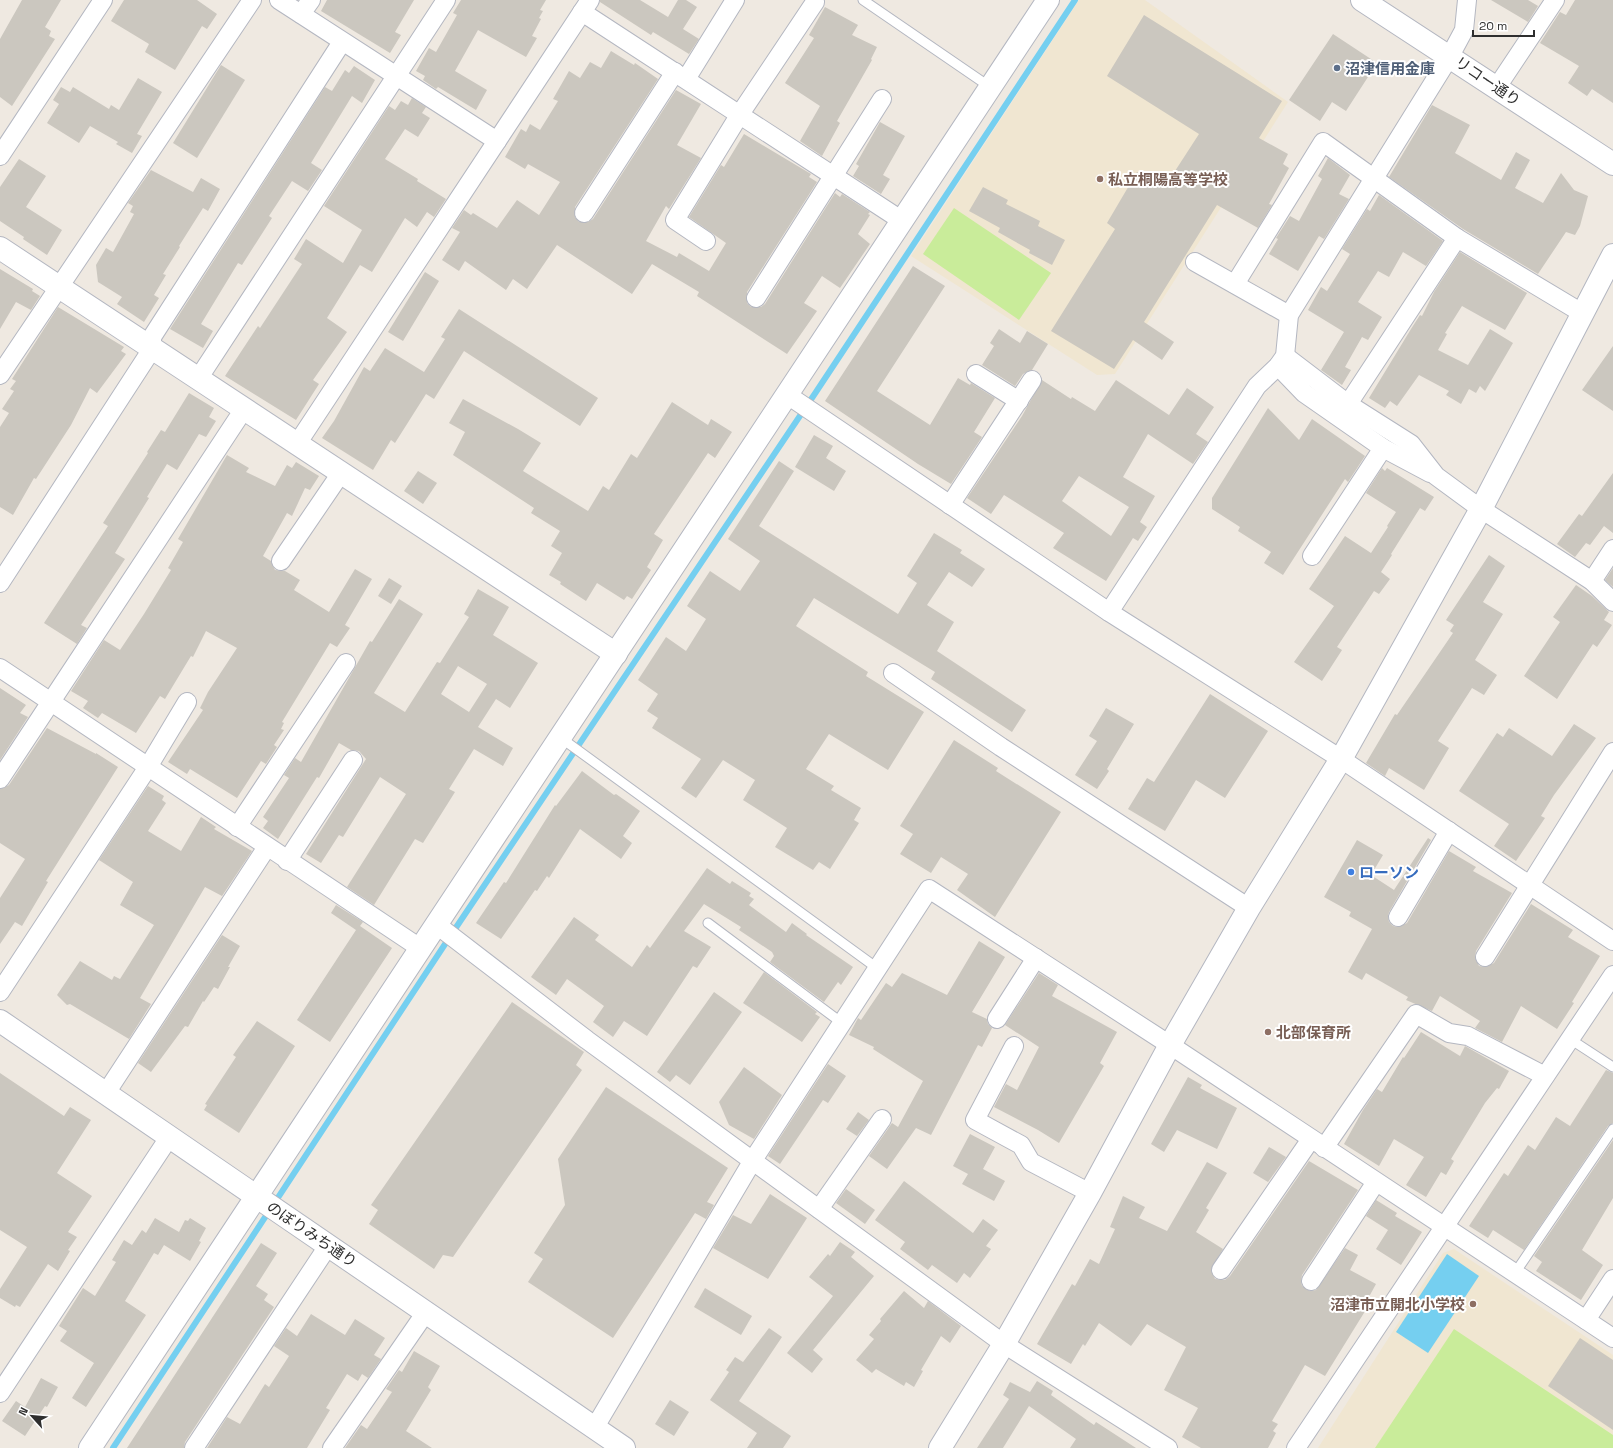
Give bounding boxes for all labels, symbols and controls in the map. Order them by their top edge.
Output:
scale bar [1473,12,1534,38]
text: 20 m [1479,18,1507,34]
street label: リコー通り [1452,52,1524,110]
place label: 沼津信用金庫 [1345,59,1435,78]
marker: 沼津信用金庫 [1332,63,1342,73]
place label: 私立桐陽高等学校 [1108,170,1228,189]
marker: 私立桐陽高等学校 [1095,174,1105,184]
place label: ローソン [1359,863,1419,882]
marker: ローソン [1346,867,1356,877]
place label: 北部保育所 [1276,1023,1351,1042]
marker: 北部保育所 [1263,1027,1273,1037]
street label: のぼりみち通り [263,1197,361,1271]
place label: 沼津市立開北小学校 [1330,1295,1465,1314]
marker: 沼津市立開北小学校 [1468,1299,1478,1309]
north arrow [12,1396,52,1436]
text: N [15,1405,31,1418]

